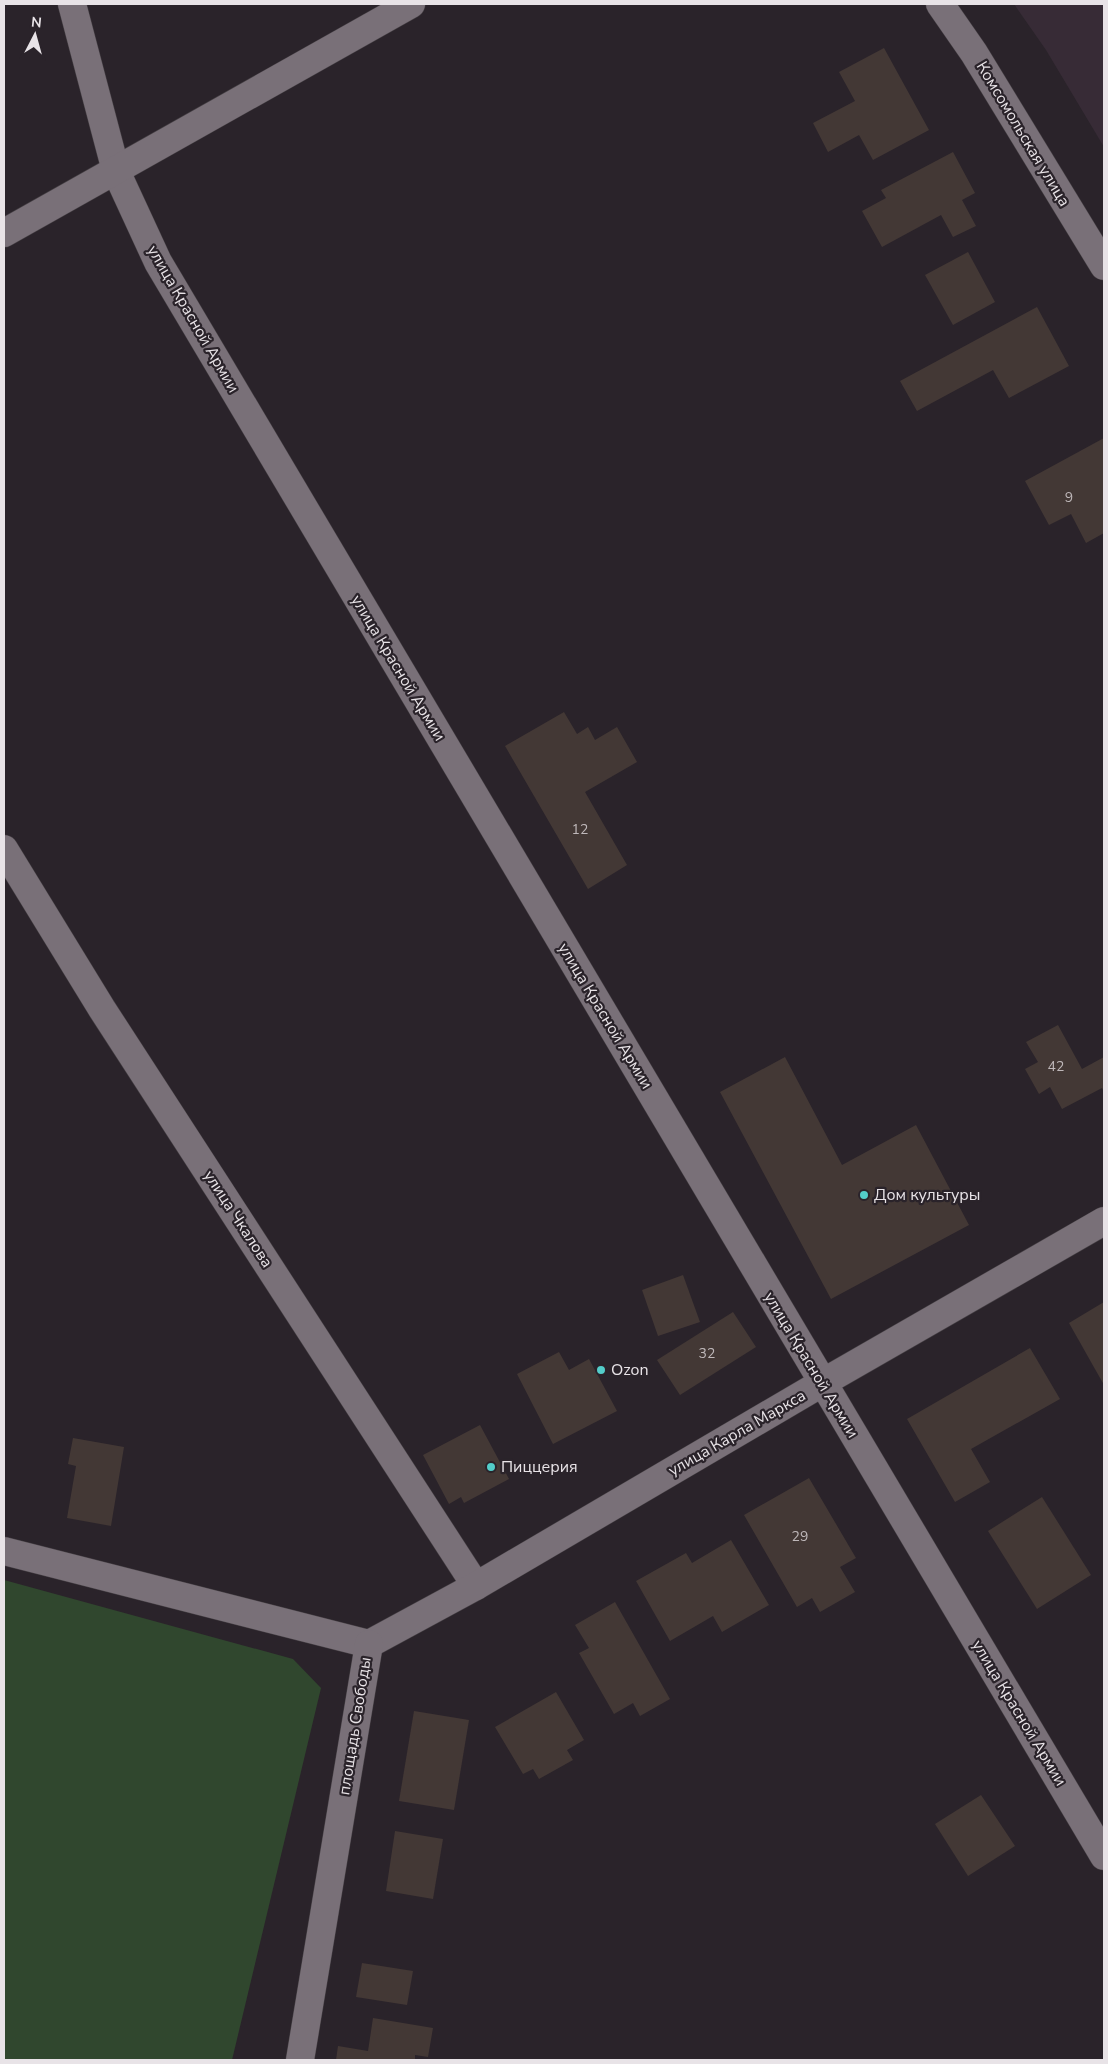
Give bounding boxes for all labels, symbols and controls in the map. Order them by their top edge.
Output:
north arrow [10,10,60,60]
text: N [30,13,43,33]
street label: Комсомольская улица [971,57,1075,211]
street label: улица Красной Армии [142,241,244,397]
house number: 9 [1065,488,1073,507]
street label: улица Красной Армии [346,591,450,745]
house number: 12 [572,820,588,839]
street label: улица Красной Армии [553,939,657,1093]
house number: 42 [1048,1057,1064,1076]
street label: улица Чкалова [198,1166,278,1272]
place label: Дом культуры [874,1184,981,1206]
marker: Дом культуры [858,1189,870,1201]
street label: улица Красной Армии [759,1288,863,1442]
house number: 32 [699,1344,715,1363]
place label: Ozon [611,1359,649,1381]
marker: Ozon [595,1364,607,1376]
street label: улица Карла Маркса [664,1385,810,1481]
place label: Пиццерия [501,1456,578,1478]
marker: Пиццерия [485,1461,497,1473]
house number: 29 [792,1527,808,1546]
street label: улица Красной Армии [967,1636,1071,1790]
street label: площадь Свободы [333,1655,377,1797]

